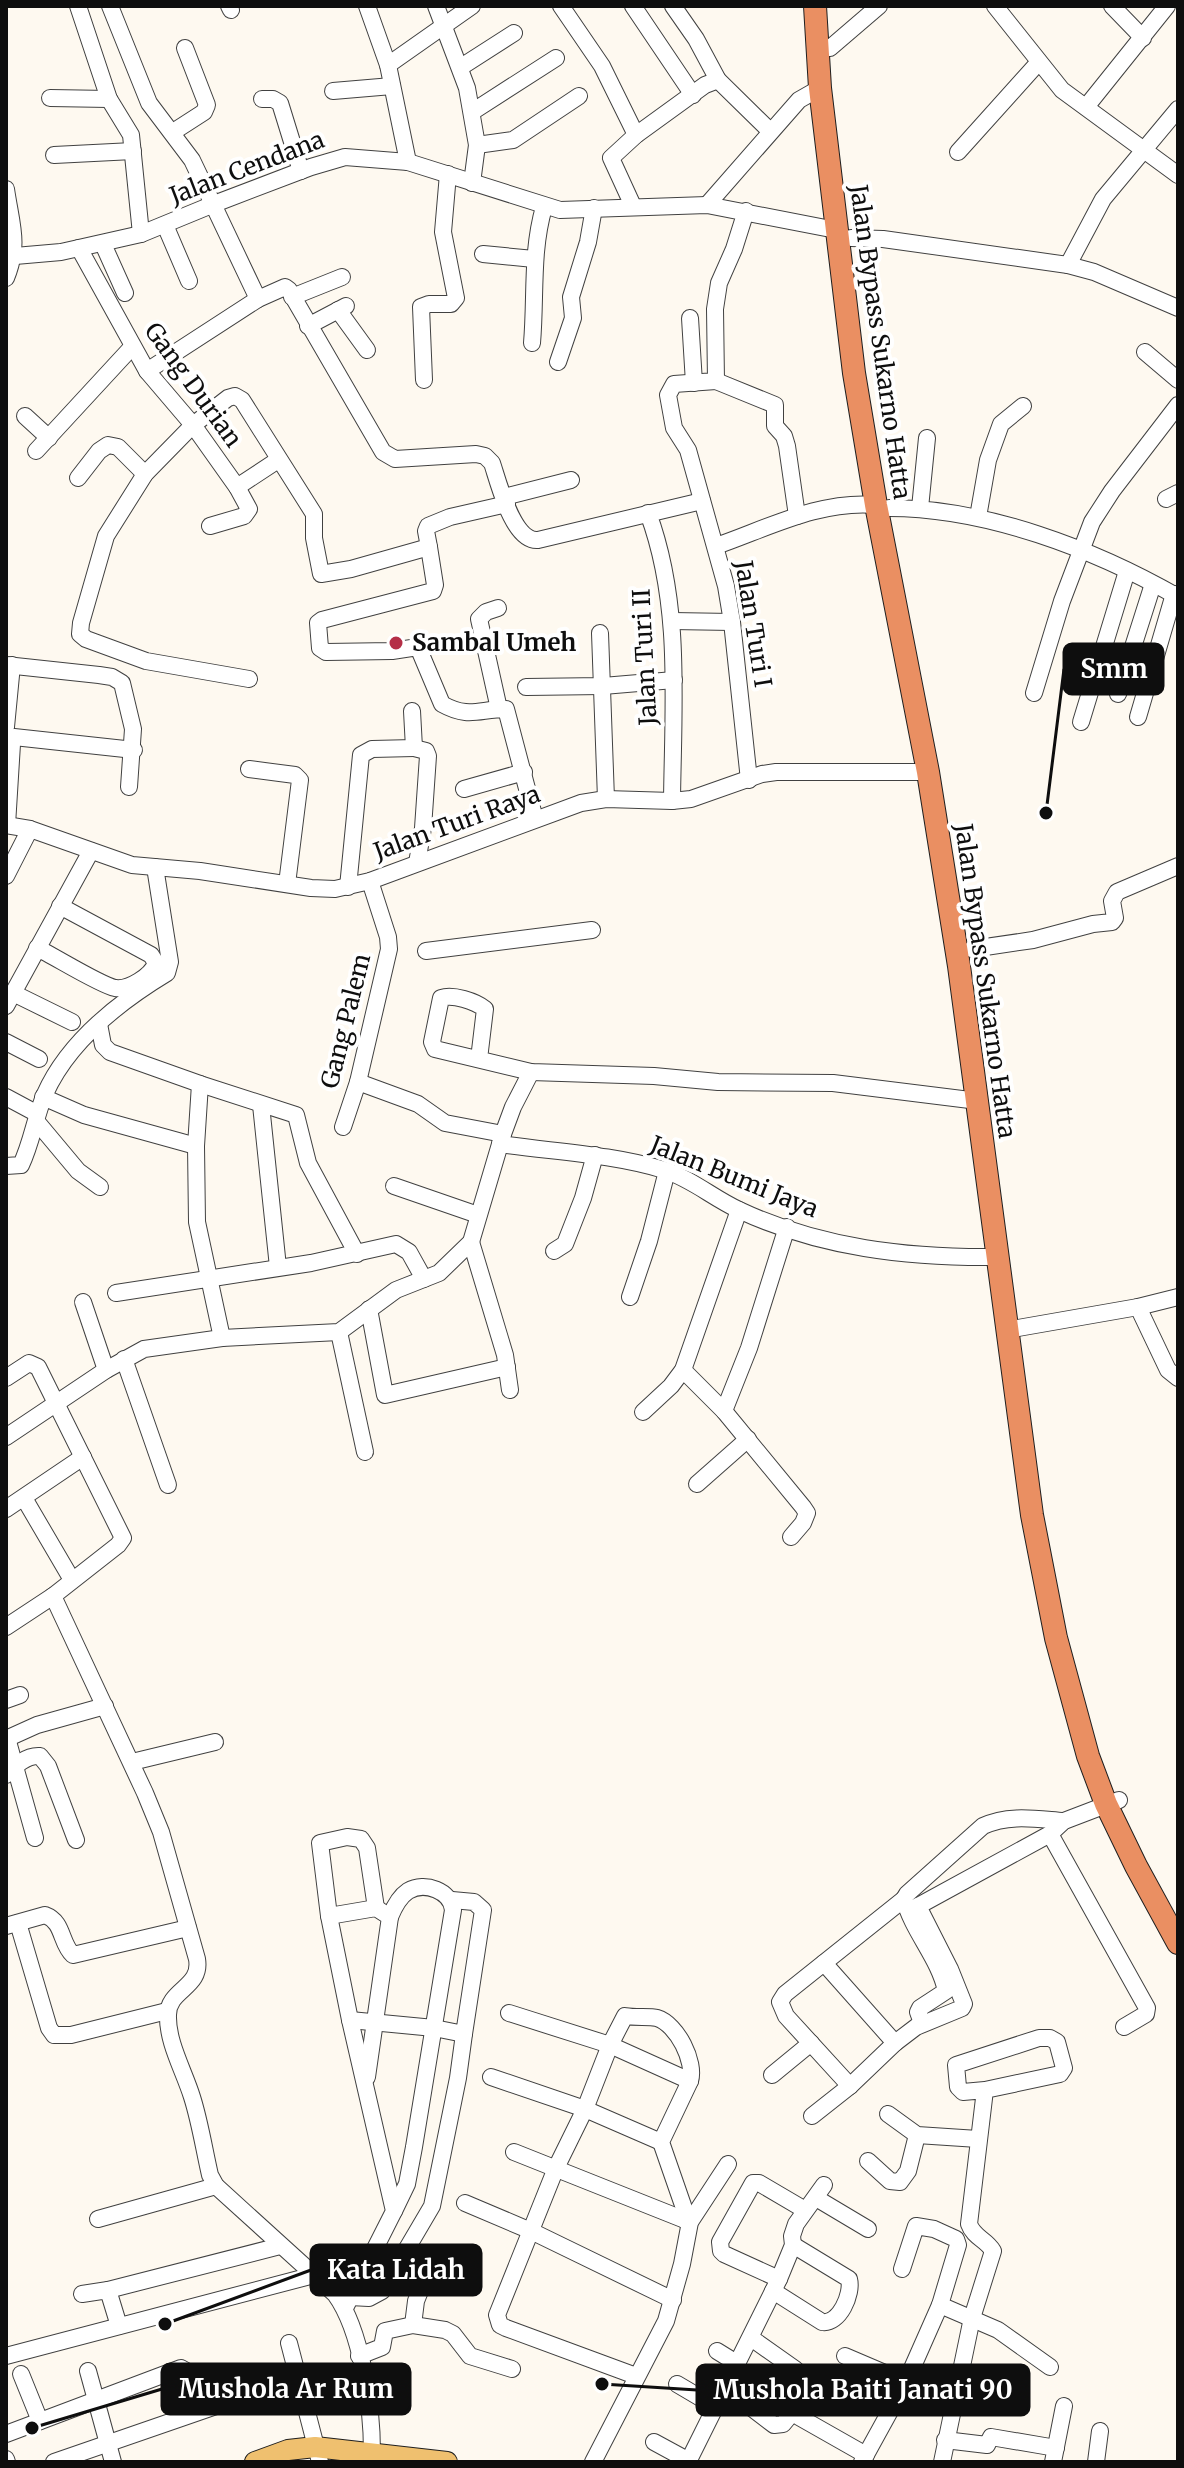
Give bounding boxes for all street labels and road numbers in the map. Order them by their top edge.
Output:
street label: Jalan Cendana [164,124,329,212]
street label: Jalan Bypass Sukarno Hatta [843,182,918,501]
street label: Gang Durian [138,316,249,453]
street label: Jalan Turi I [728,557,779,690]
street label: Jalan Turi II [625,588,664,727]
street label: Jalan Turi Raya [368,778,544,867]
street label: Jalan Bypass Sukarno Hatta [948,821,1023,1140]
street label: Gang Palem [314,950,377,1092]
street label: Jalan Bumi Jaya [645,1128,823,1224]

